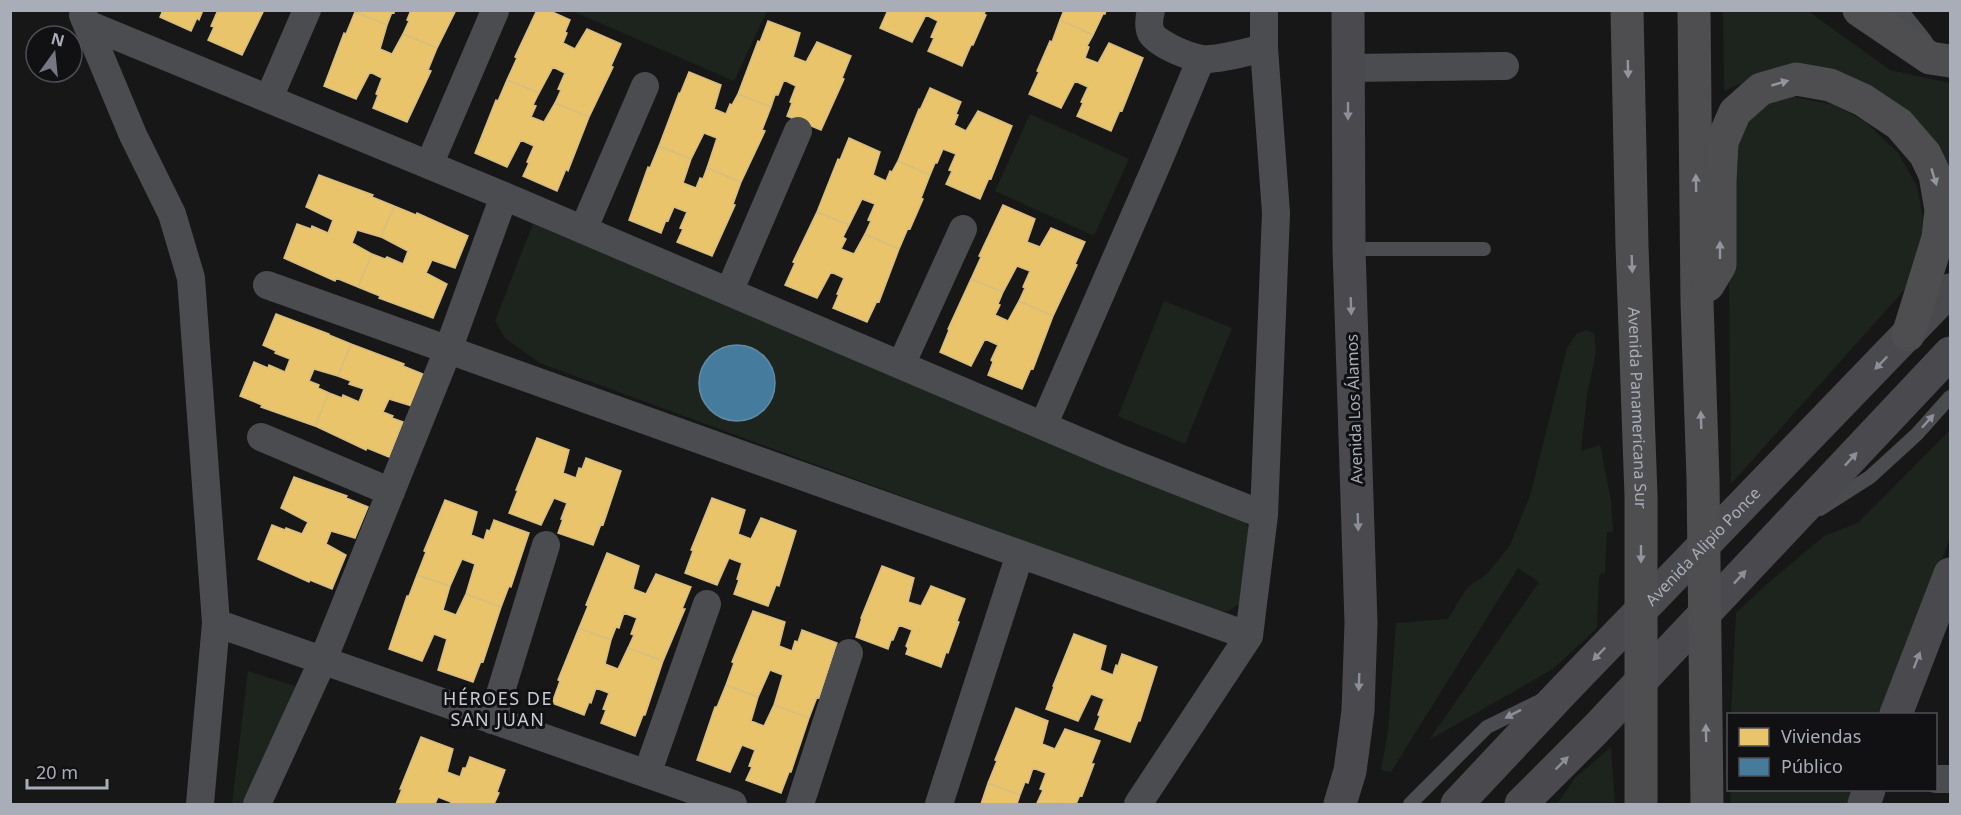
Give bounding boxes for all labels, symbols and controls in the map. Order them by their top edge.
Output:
north arrow [24,24,84,84]
text: N [49,27,67,52]
one-way arrow [1624,59,1633,78]
one-way arrow [1771,78,1789,87]
one-way arrow [1344,101,1353,120]
one-way arrow [1930,168,1939,186]
one-way arrow [1691,174,1701,193]
one-way arrow [1715,240,1725,259]
one-way arrow [1628,254,1637,273]
one-way arrow [1346,296,1356,315]
street label: Avenida Panamericana Sur [1623,307,1652,509]
street label: Avenida Los Álamos [1340,334,1368,484]
one-way arrow [1875,356,1889,370]
one-way arrow [1696,411,1706,430]
one-way arrow [1921,414,1935,429]
one-way arrow [1844,452,1858,467]
street label: Avenida Alipio Ponce [1640,482,1765,610]
one-way arrow [1353,512,1363,531]
one-way arrow [1636,544,1646,563]
one-way arrow [1733,570,1747,584]
one-way arrow [1593,646,1607,660]
one-way arrow [1913,651,1923,669]
one-way arrow [1355,672,1364,691]
district label: HÉROES DE SAN JUAN [443,686,553,731]
one-way arrow [1504,708,1522,718]
legend [1727,713,1937,791]
one-way arrow [1701,724,1711,743]
text: Viviendas [1781,724,1861,748]
scale bar [27,752,106,790]
text: Público [1781,754,1843,778]
one-way arrow [1555,757,1569,771]
text: 20 m [36,760,78,784]

